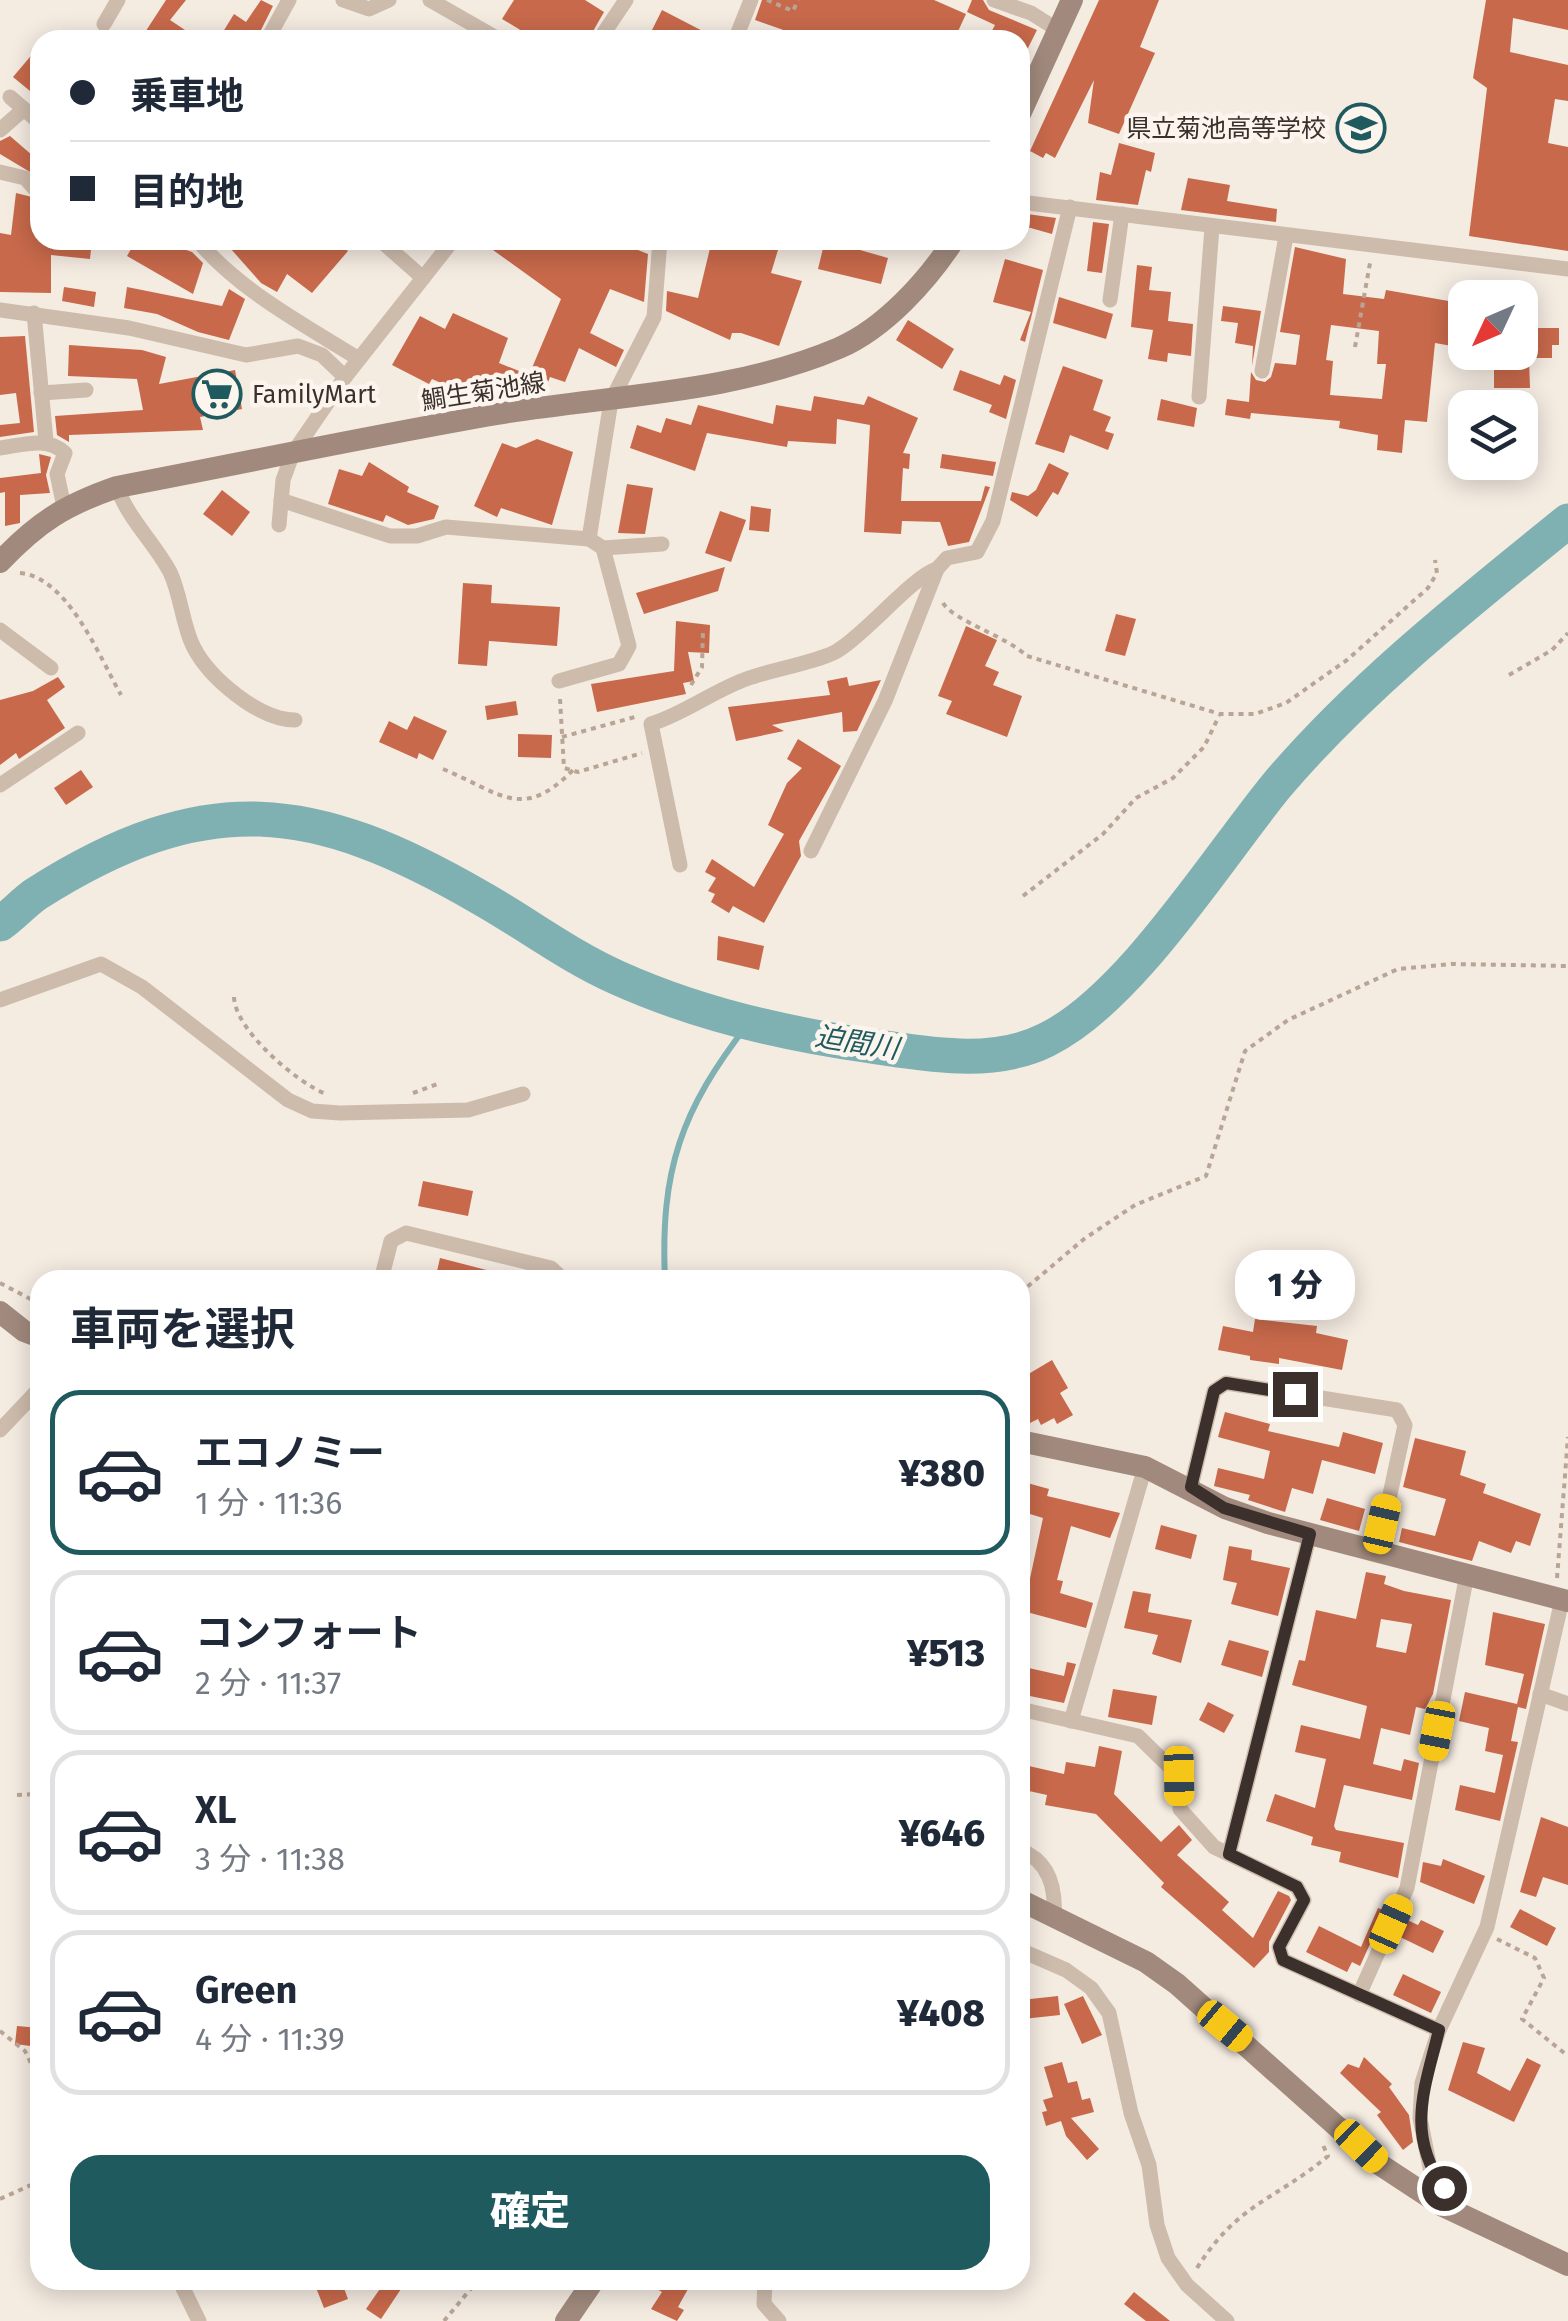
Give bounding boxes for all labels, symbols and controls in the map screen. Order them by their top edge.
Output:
text: 乗車地 [130,73,244,119]
school or university icon: 県立菊池高等学校 [1335,102,1387,154]
place label: 県立菊池高等学校 [1126,114,1326,144]
text: 目的地 [130,169,244,215]
north arrow [1448,280,1538,370]
map controls [1448,280,1538,480]
street label: 鯛生菊池線 [419,367,547,417]
supermarket icon: FamilyMart [191,368,243,420]
place label: FamilyMart [252,380,377,410]
button: layers [1448,390,1538,480]
water label: 迫間川 [813,1020,904,1066]
callout: 1 分 [1235,1249,1355,1319]
text: 1 分 [1268,1266,1322,1304]
text: 車両を選択 [70,1303,295,1357]
route end [1273,1372,1318,1417]
icon: car [75,1428,165,1518]
text: エコノミー [195,1430,385,1476]
text: ¥380 [899,1450,985,1496]
text: 1 分 · 11:36 [195,1484,342,1522]
car [1361,1491,1403,1557]
icon: car [75,1608,165,1698]
text: コンフォート [195,1610,422,1656]
text: ¥513 [907,1630,985,1676]
text: 2 分 · 11:37 [195,1664,341,1702]
car [1417,1699,1457,1763]
car [1163,1746,1195,1806]
text: XL [195,1787,237,1833]
icon: car [75,1788,165,1878]
text: ¥646 [899,1810,985,1856]
text: 3 分 · 11:38 [195,1840,345,1878]
car [1365,1890,1417,1958]
text: Green [195,1967,298,2013]
icon: car [75,1968,165,2058]
text: ¥408 [897,1990,985,2036]
car [1192,1995,1258,2057]
text: 4 分 · 11:39 [195,2020,345,2058]
car [1329,2114,1393,2178]
button: 確定 [70,2155,990,2270]
route start [1422,2166,1467,2211]

